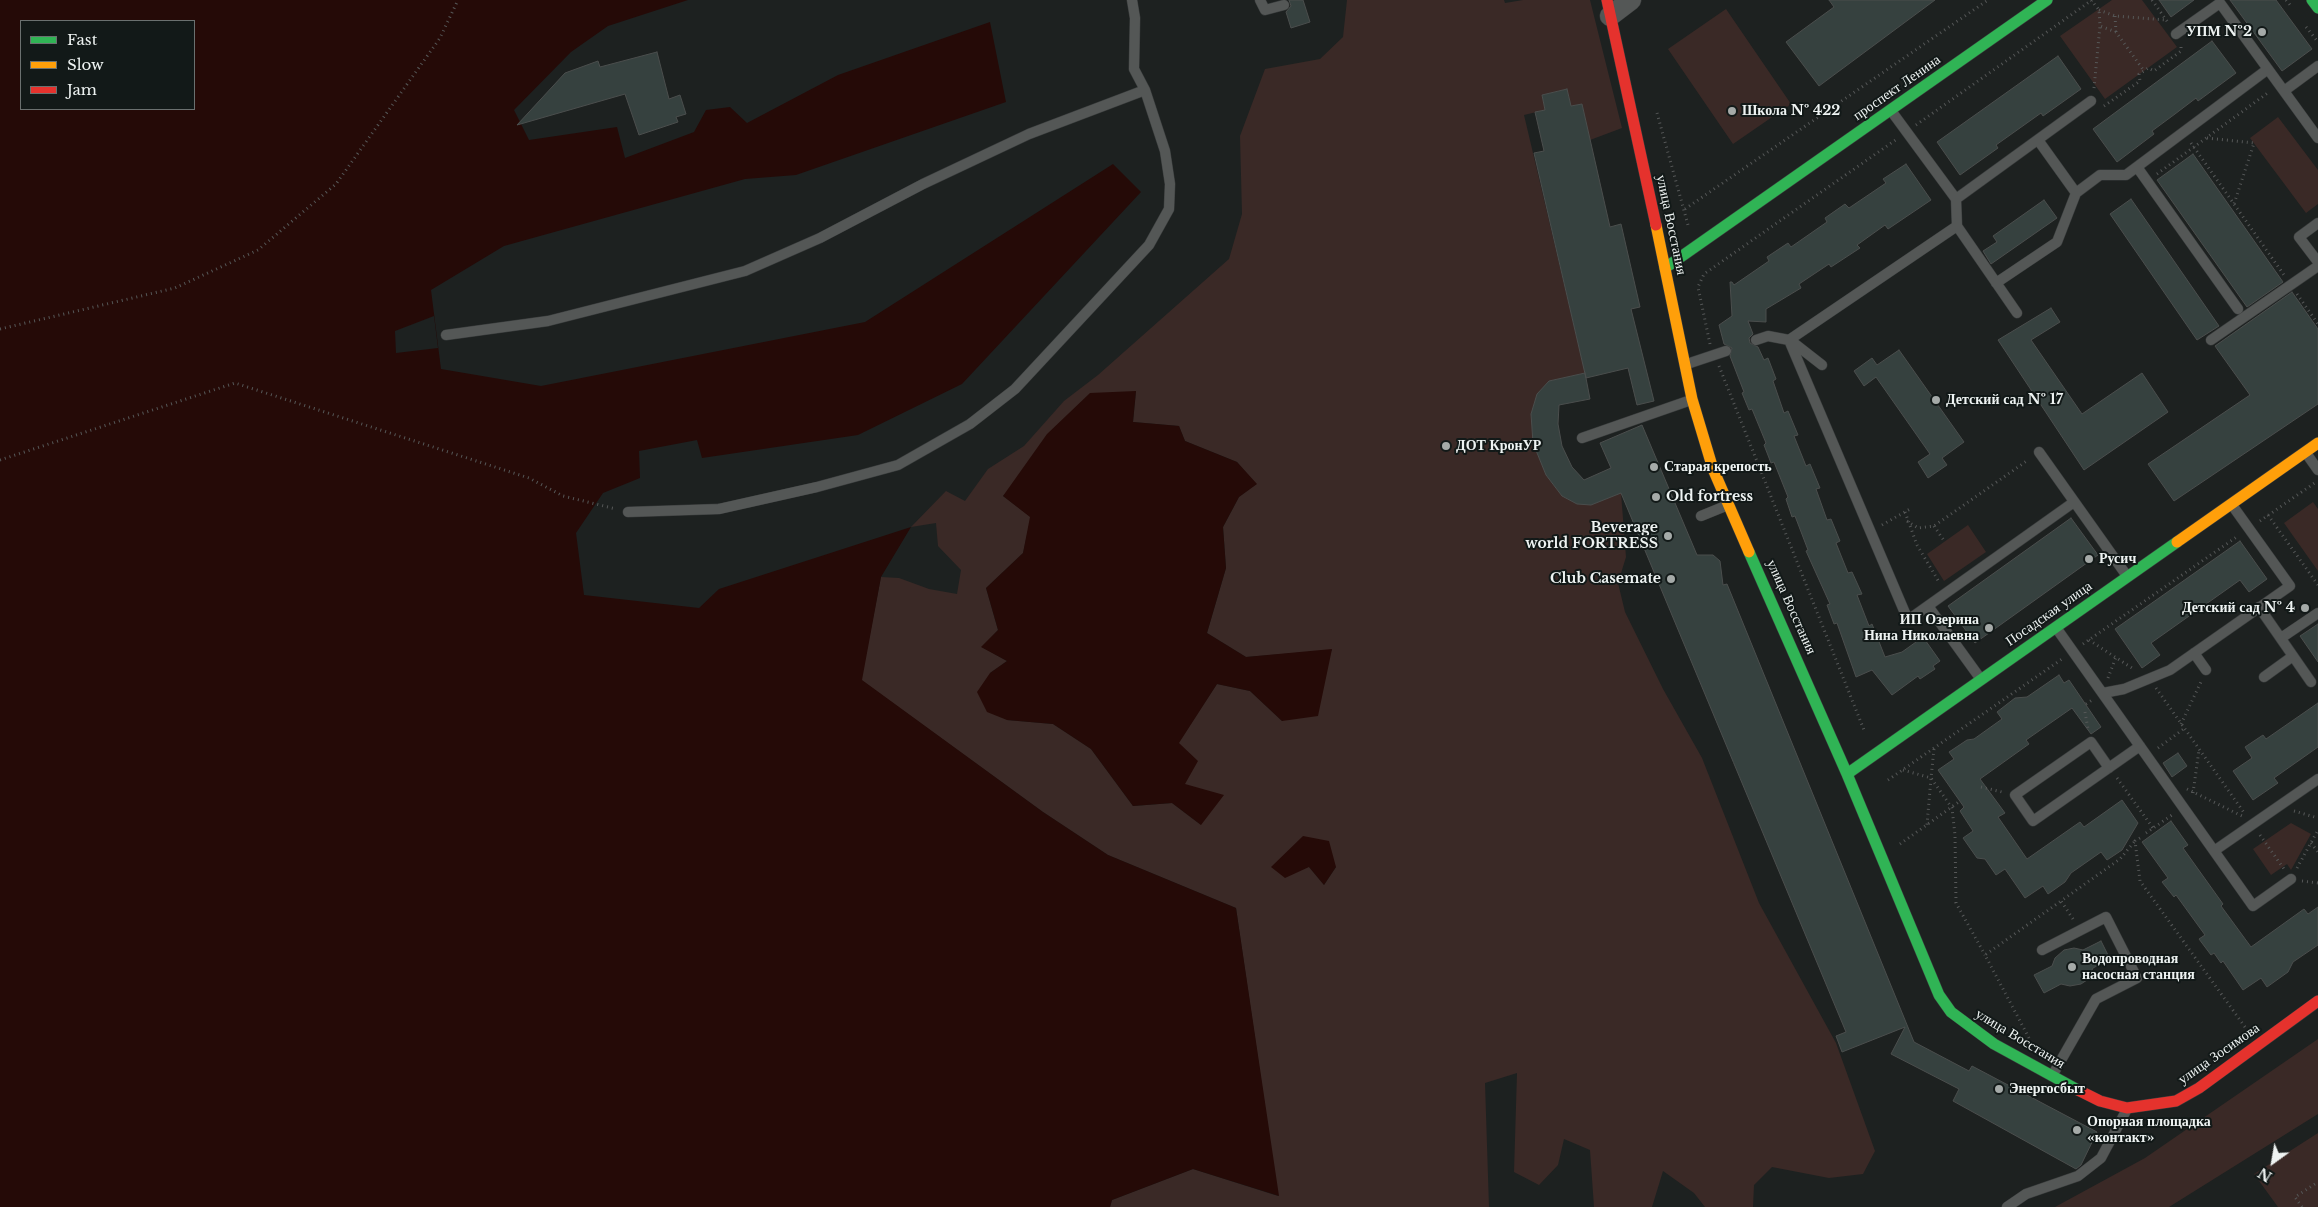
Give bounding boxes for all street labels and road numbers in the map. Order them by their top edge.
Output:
street label: проспект Ленина [1850,52,1944,124]
street label: улица Восстания [1652,174,1690,276]
street label: улица Восстания [1763,557,1819,657]
street label: Посадская улица [2003,578,2095,650]
street label: улица Восстания [1972,1006,2068,1072]
street label: улица Зосимова [2175,1020,2263,1088]

